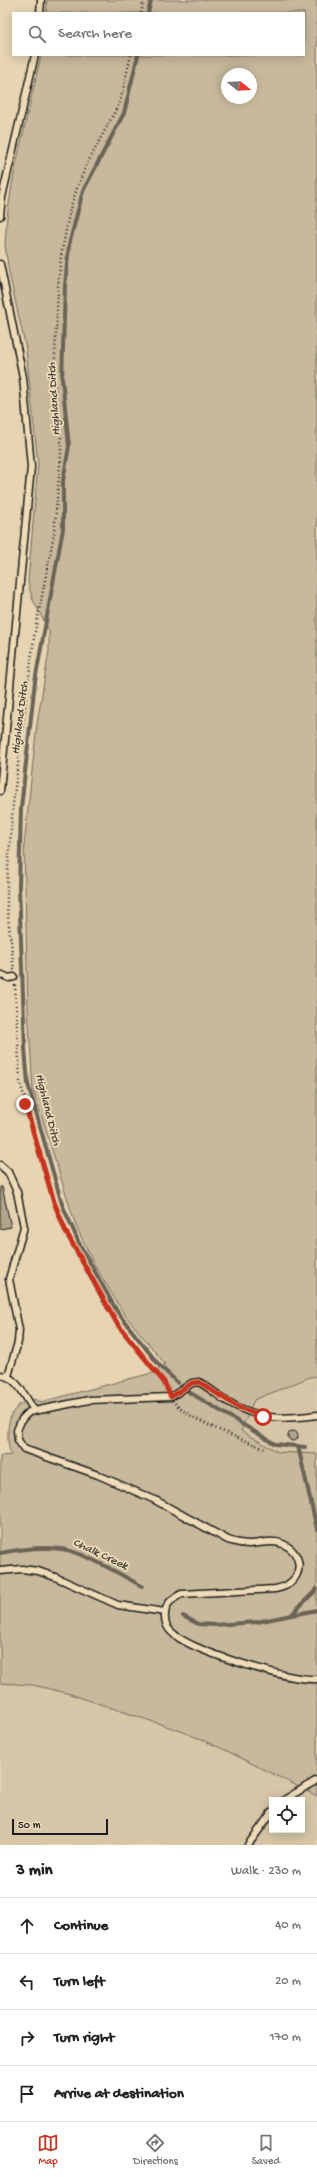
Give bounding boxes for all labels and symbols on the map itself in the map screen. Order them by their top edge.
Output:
north arrow [221,68,257,104]
water label: Highland Ditch [45,361,65,436]
water label: Highland Ditch [10,680,32,755]
water label: Highland Ditch [31,1073,63,1148]
route end [16,1095,34,1113]
route start [254,1408,272,1426]
water label: Chalk Creek [70,1536,131,1574]
scale bar [12,1817,108,1836]

